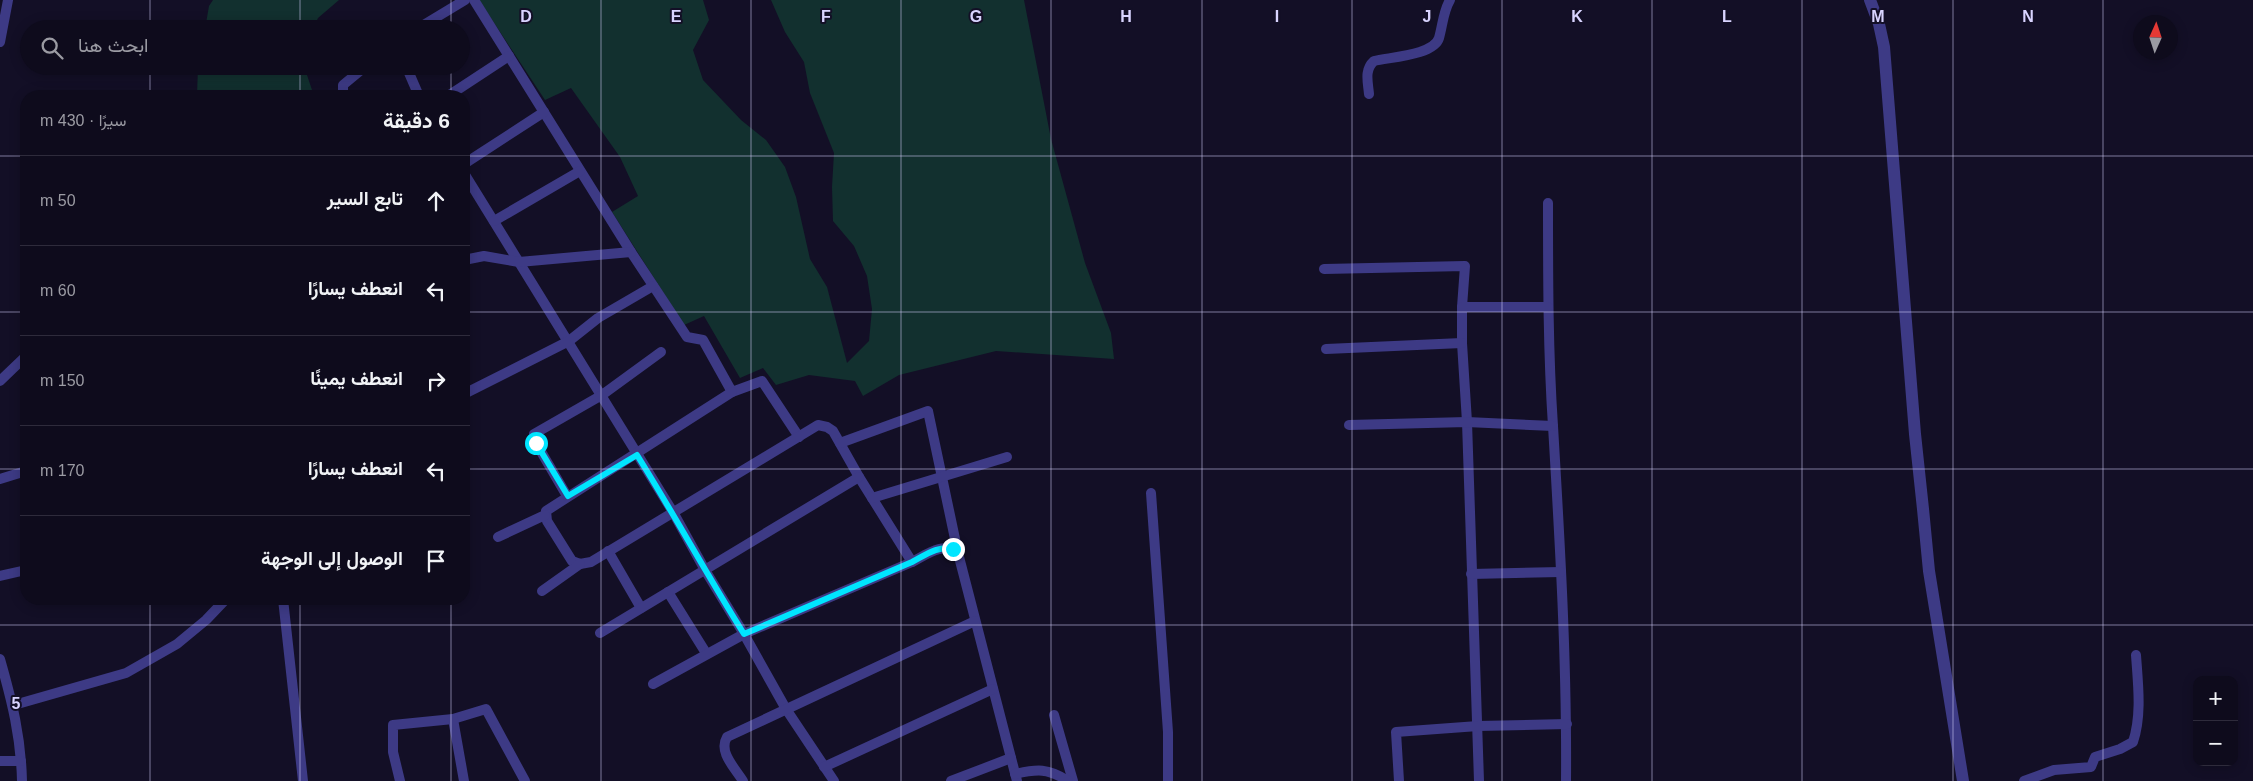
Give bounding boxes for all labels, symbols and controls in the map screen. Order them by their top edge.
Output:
text: D [520,8,532,25]
text: E [671,8,682,25]
text: F [821,8,831,25]
text: G [970,8,982,25]
text: H [1120,8,1132,25]
text: I [1275,8,1279,25]
text: J [1423,8,1431,25]
text: K [1571,8,1583,25]
text: L [1722,8,1732,25]
text: M [1871,8,1885,25]
text: N [2022,8,2034,25]
north arrow [2133,15,2178,60]
search box [20,20,470,75]
icon: search [38,34,66,62]
text: ابحث هنا [78,35,148,56]
text: 6 دقيقة [383,109,450,132]
text: سيرًا · 430 m [40,112,126,129]
icon: ahead [422,187,450,215]
text: تابع السير [327,188,403,209]
text: 50 m [40,192,76,209]
icon: left [422,277,450,305]
text: انعطف يسارًا [308,278,403,299]
text: 60 m [40,282,76,299]
icon: right [422,367,450,395]
text: انعطف يمينًا [310,368,403,389]
text: 150 m [40,372,84,389]
route start [525,432,548,455]
icon: left [422,457,450,485]
text: انعطف يسارًا [308,458,403,479]
text: 170 m [40,462,84,479]
route end [942,538,965,561]
icon: arrive [422,547,450,575]
text: الوصول إلى الوجهة [261,548,403,569]
map controls [2193,676,2238,766]
button: + [2193,676,2238,721]
text: 5 [12,695,21,712]
button: − [2193,721,2238,766]

